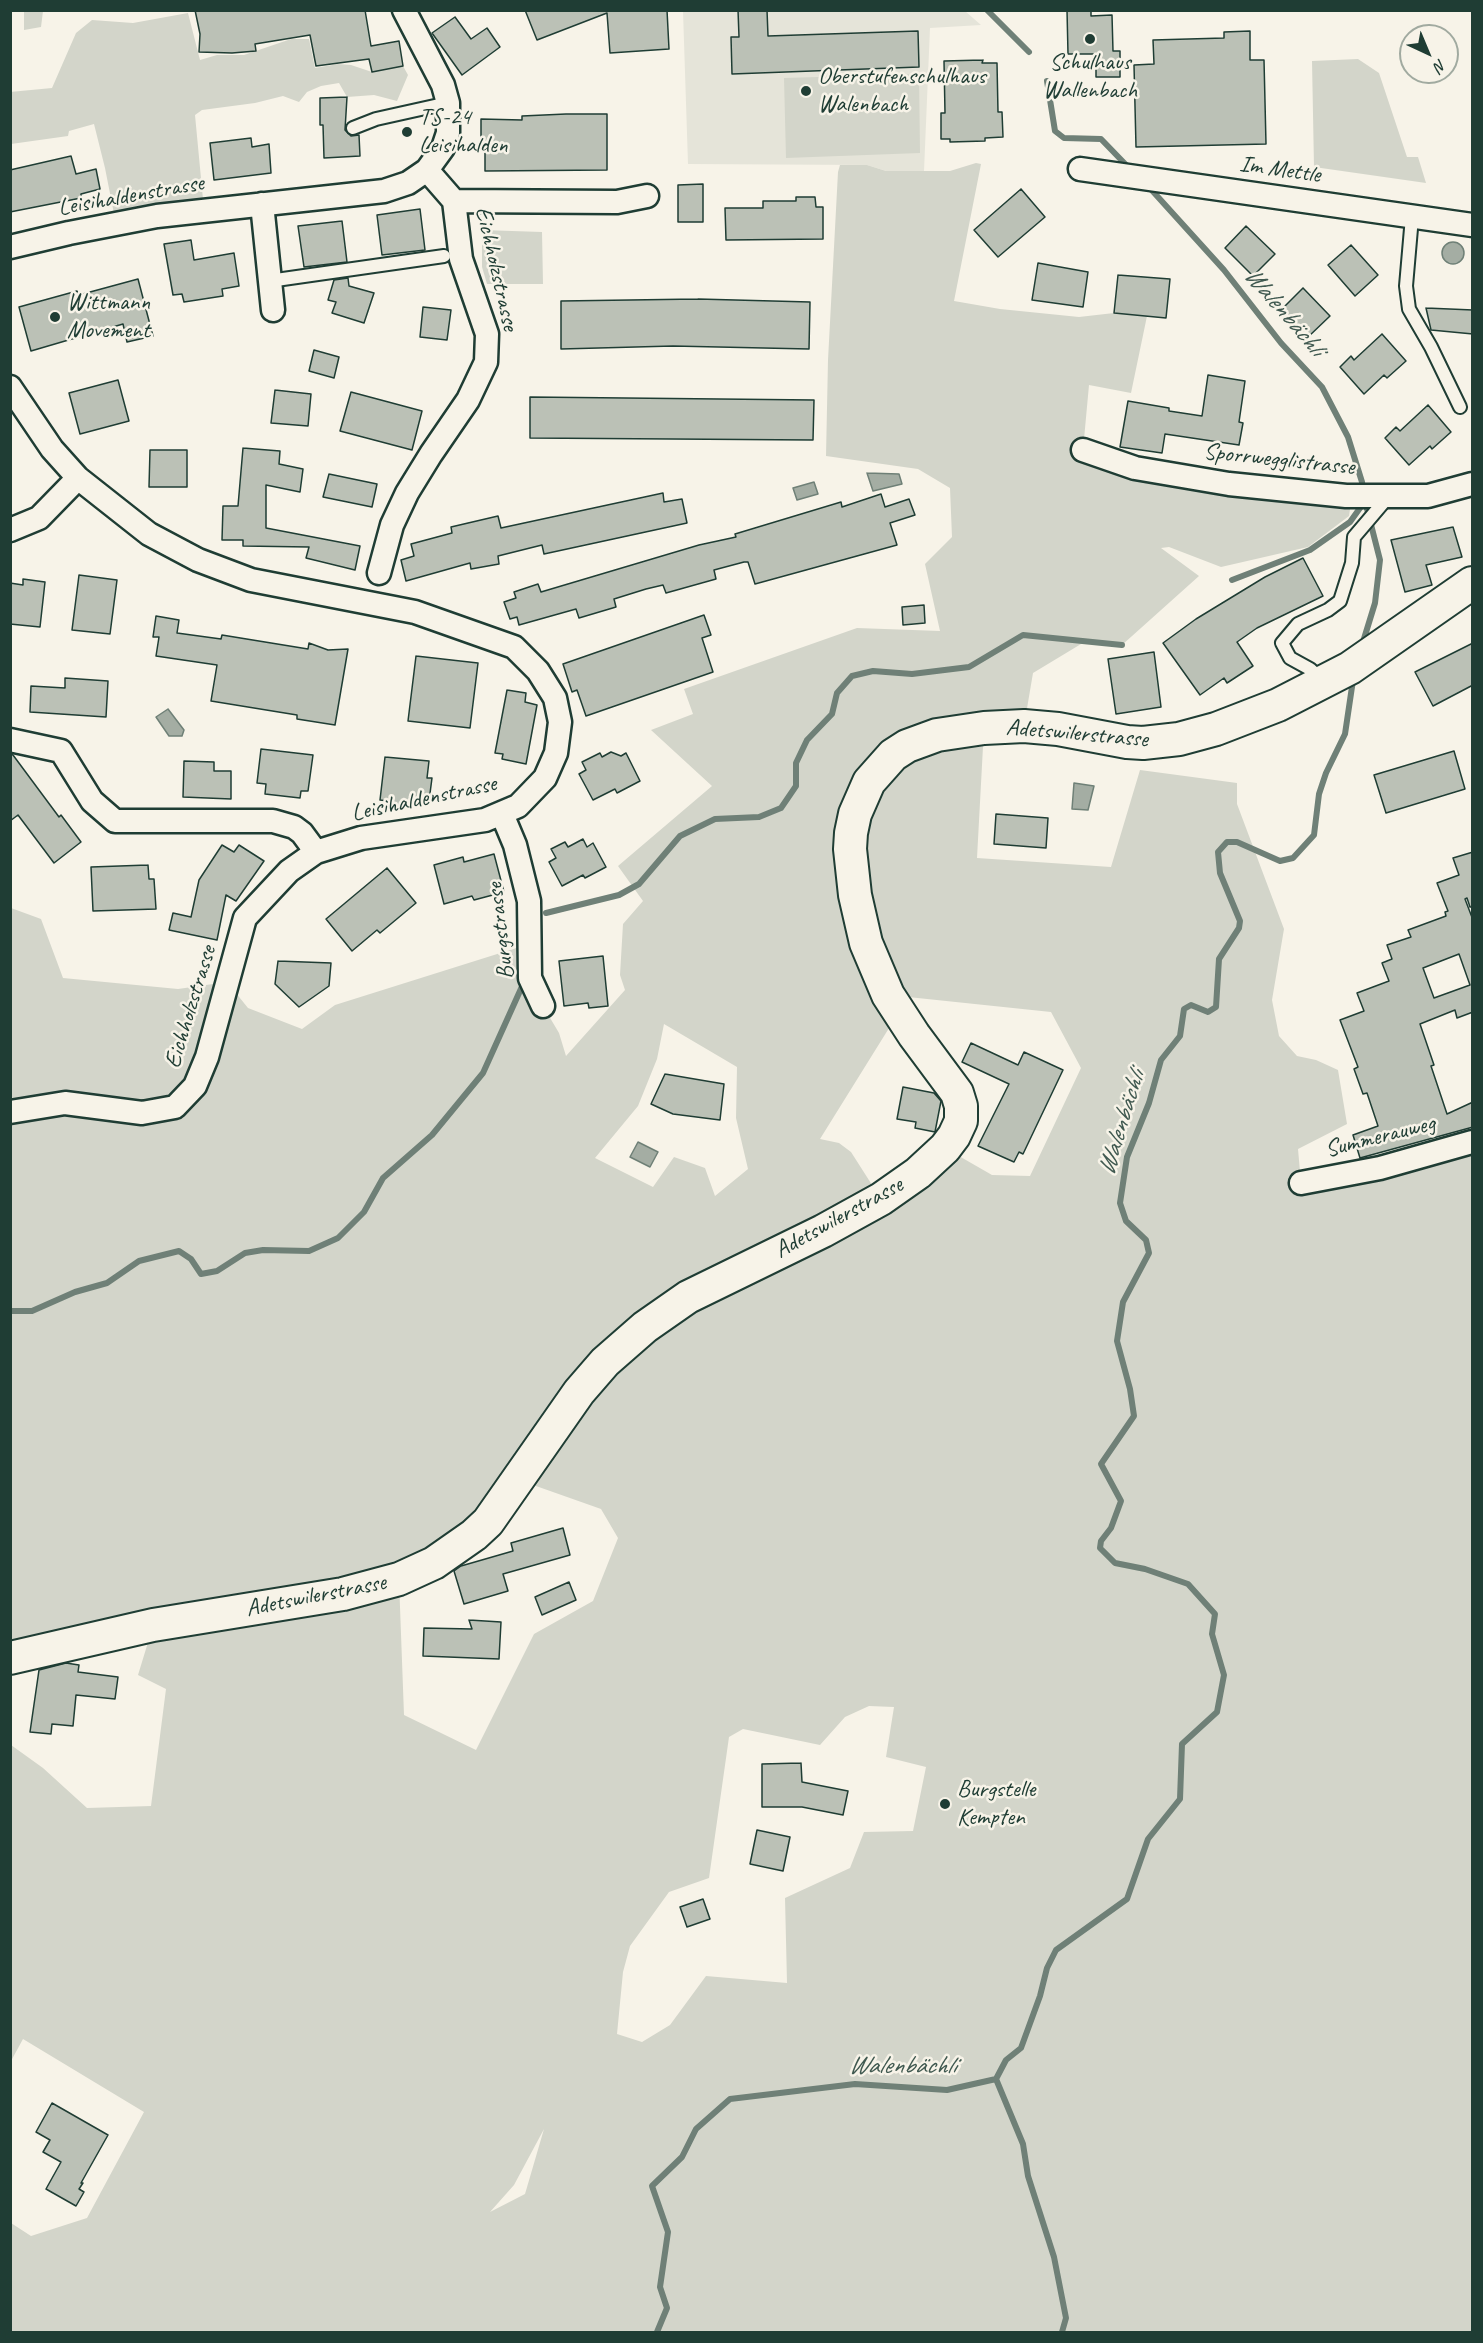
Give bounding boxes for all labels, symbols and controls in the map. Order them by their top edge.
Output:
north arrow [1399,24,1459,84]
marker: Schulhaus Wallenbach [1083,32,1097,46]
place label: Schulhaus Wallenbach [1043,49,1137,105]
text: N [1430,55,1451,76]
place label: Oberstufenschulhaus Walenbach [818,63,986,119]
marker: Oberstufenschulhaus Walenbach [799,84,813,98]
place label: TS-24 Leisihalden [419,104,508,160]
marker: TS-24 Leisihalden [400,125,414,139]
street label: Im Mettle [1238,150,1322,190]
street label: Leisihaldenstrasse [56,169,206,223]
street label: Eichholzstrasse [468,204,524,334]
water label: Walenbächli [1237,261,1331,363]
place label: Wittmann Movement [67,289,150,345]
marker: Wittmann Movement [48,310,62,324]
street label: Sporrwegglistrasse [1202,438,1356,482]
street label: Adetswilerstrasse [1005,713,1149,755]
street label: Leisihaldenstrasse [349,770,499,828]
street label: Burgstrasse [481,881,521,981]
street label: Eichholzstrasse [159,942,223,1072]
water label: Walenbächli [1091,1067,1153,1179]
street label: Summerauweg [1322,1109,1438,1165]
street label: Adetswilerstrasse [770,1171,908,1265]
street label: Adetswilerstrasse [243,1568,389,1624]
place label: Burgstelle Kempten [957,1776,1035,1832]
marker: Burgstelle Kempten [938,1797,952,1811]
water label: Walenbächli [848,2050,956,2082]

